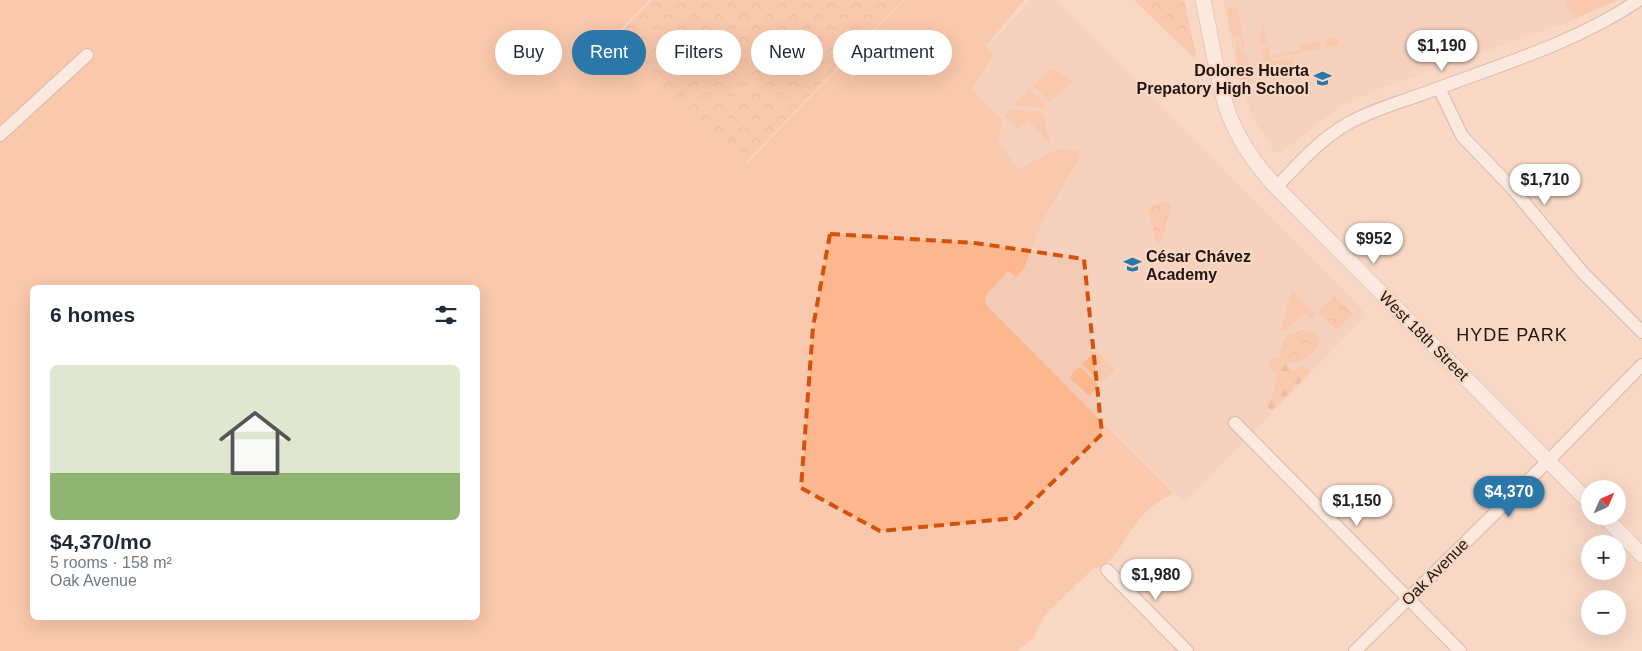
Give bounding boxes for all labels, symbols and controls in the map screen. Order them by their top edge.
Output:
chip: Buy [495,30,562,75]
chip: Rent [572,30,646,75]
chip: Filters [656,30,741,75]
chip: New [751,30,823,75]
chip: Apartment [833,30,952,75]
pin: $1,190 [1401,30,1483,72]
text: $1,190 [1418,37,1466,54]
place label: Dolores Huerta Prepatory High School [1137,62,1309,97]
school or university icon: Dolores Huerta Prepatory High School [1313,69,1333,89]
pin: $1,710 [1504,164,1586,206]
text: $1,710 [1521,171,1569,188]
pin: $952 [1344,222,1404,265]
text: $952 [1356,230,1392,247]
place label: César Chávez Academy [1146,248,1251,283]
school or university icon: César Chávez Academy [1122,255,1142,275]
street label: West 18th Street [1376,288,1472,384]
icon: filters [432,301,460,329]
text: 6 homes [50,303,135,326]
district label: HYDE PARK [1456,325,1568,345]
icon: home [210,398,300,488]
pin: $4,370 [1468,476,1550,518]
north arrow [1581,480,1626,525]
map controls [1581,480,1626,635]
text: $4,370 [1485,483,1533,500]
pin: $1,150 [1316,484,1398,527]
text: $1,150 [1333,492,1381,509]
text: $4,370/mo [50,530,152,553]
street label: Oak Avenue [1398,535,1472,609]
button: + [1581,535,1626,580]
text: 5 rooms · 158 m² [50,554,172,571]
pin: $1,980 [1115,558,1197,601]
text: $1,980 [1132,566,1180,583]
text: Oak Avenue [50,572,137,589]
button: − [1581,590,1626,635]

